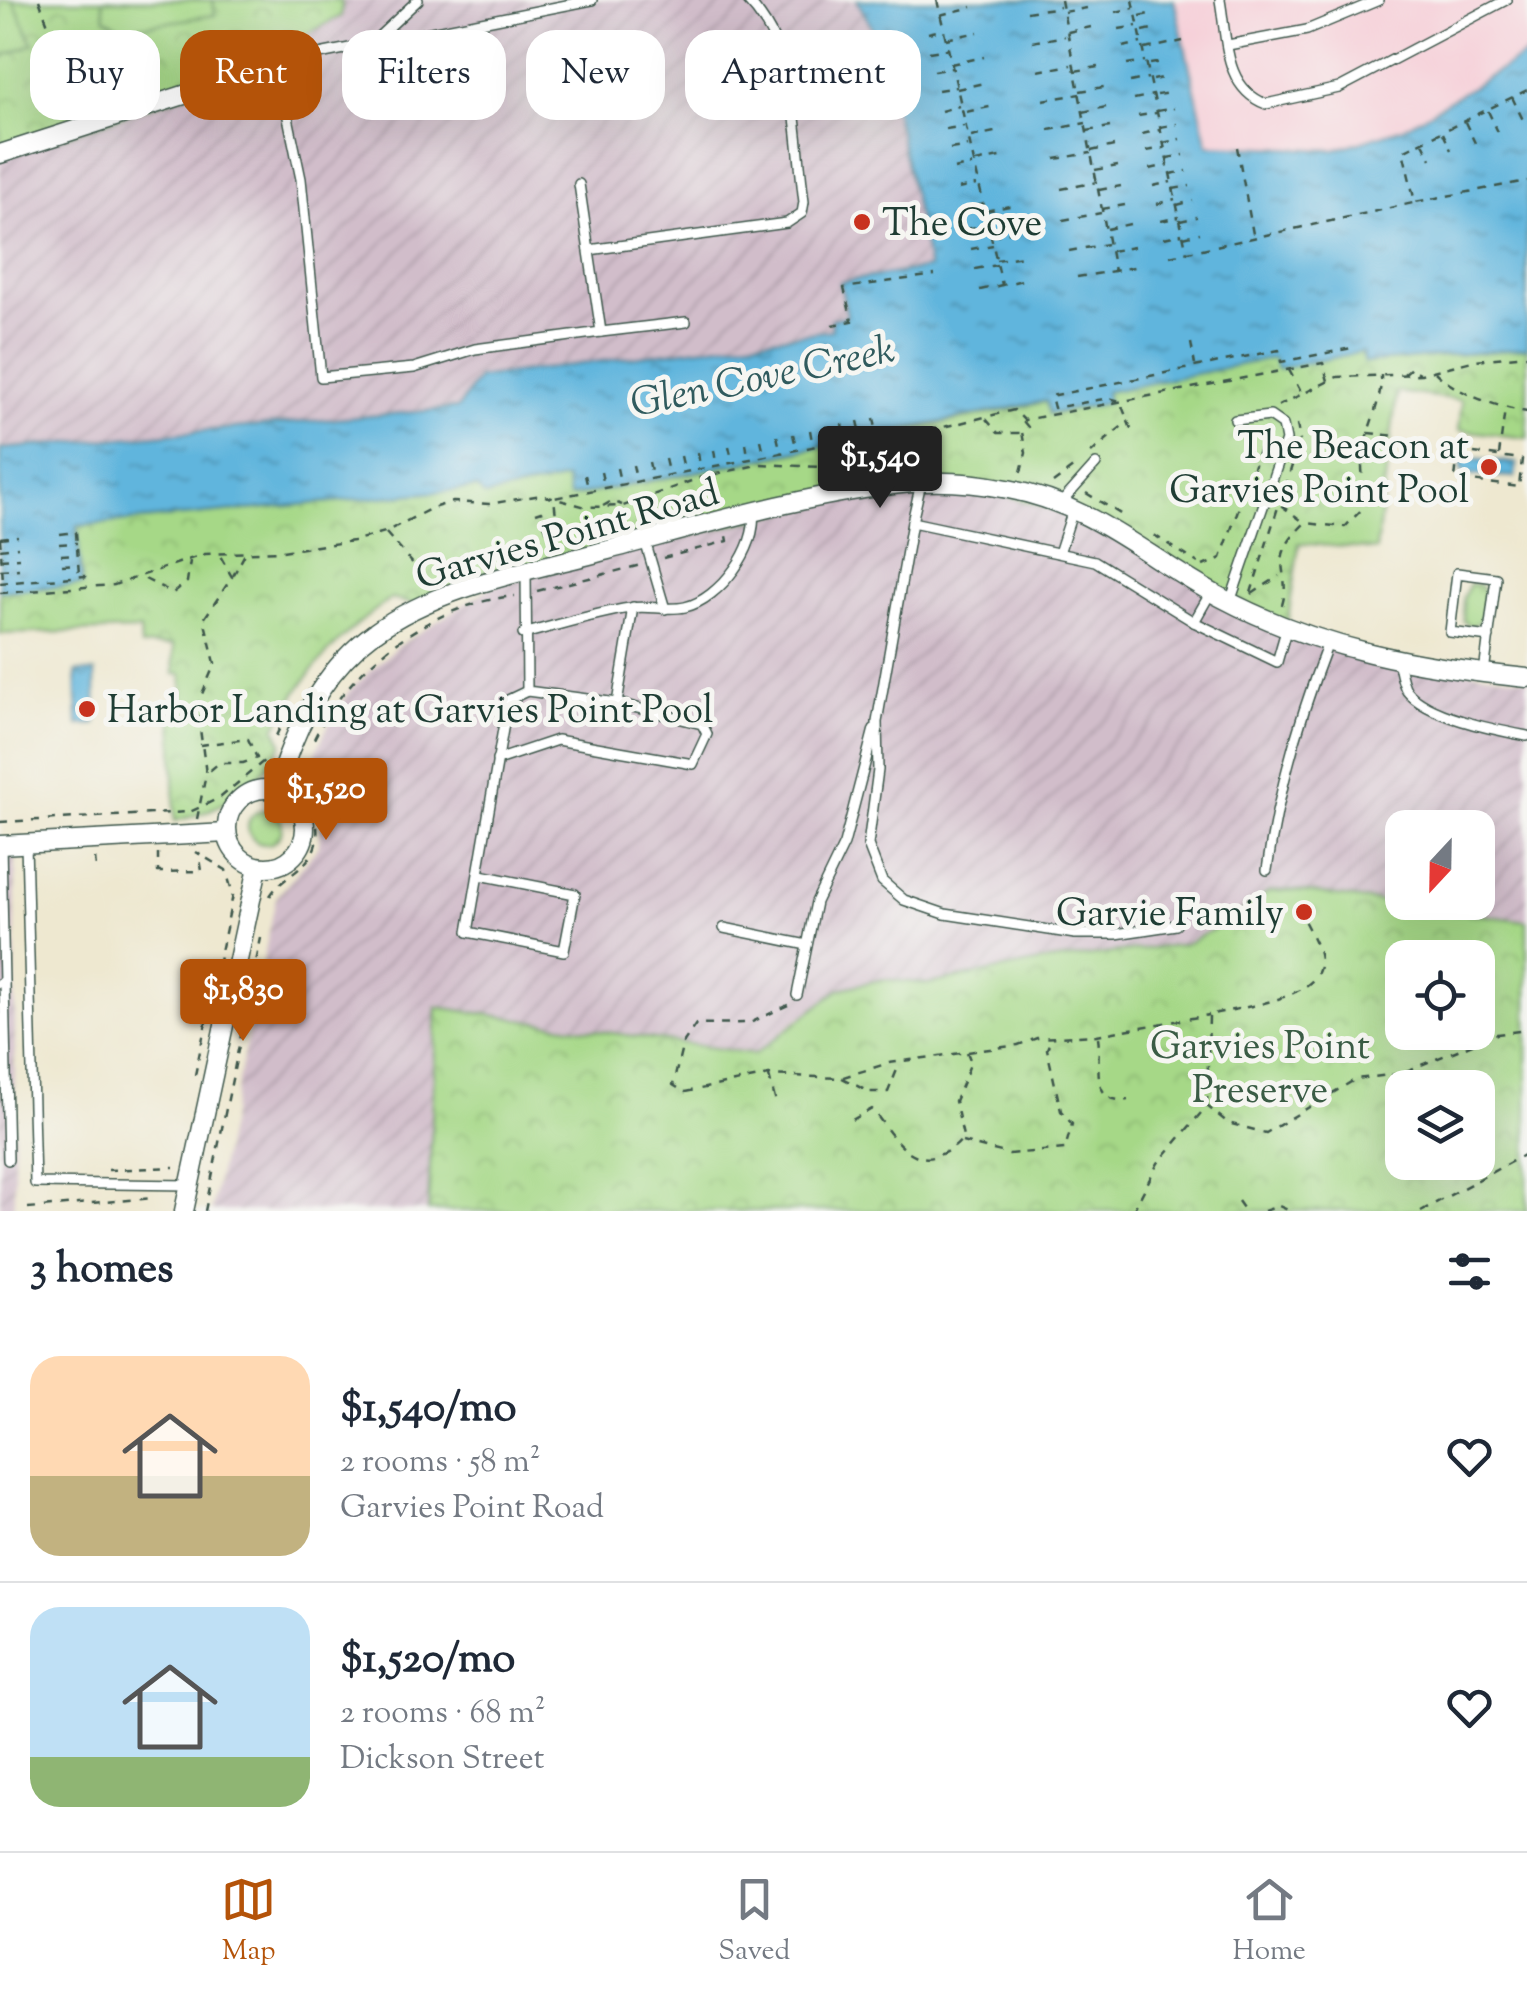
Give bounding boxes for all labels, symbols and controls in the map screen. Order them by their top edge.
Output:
chip: Buy [30,30,160,120]
chip: Rent [180,30,322,120]
chip: Filters [342,30,506,120]
chip: New [526,30,665,120]
chip: Apartment [685,30,921,120]
place label: The Cove [882,199,1042,253]
marker: The Cove [851,211,873,233]
water label: Glen Cove Creek [626,324,900,435]
place label: The Beacon at Garvies Point Pool [1169,422,1469,520]
pin: $1,540 [799,426,961,511]
text: $1,540 [840,435,920,481]
marker: The Beacon at Garvies Point Pool [1478,456,1500,478]
street label: Garvies Point Road [410,468,726,606]
place label: Harbor Landing at Garvies Point Pool [107,686,713,740]
marker: Harbor Landing at Garvies Point Pool [76,698,98,720]
pin: $1,520 [245,758,407,843]
text: $1,520 [286,767,366,813]
north arrow [1385,810,1495,920]
map controls [1385,810,1495,1180]
place label: Garvie Family [1056,889,1284,943]
marker: Garvie Family [1293,901,1315,923]
button: locate [1385,940,1495,1050]
pin: $1,830 [162,959,324,1044]
text: $1,830 [202,968,284,1014]
park label: Garvies Point Preserve [1150,1022,1370,1120]
button: layers [1385,1070,1495,1180]
text: 3 homes [30,1241,174,1301]
icon: filters [1442,1244,1497,1299]
text: $1,540/mo [340,1380,516,1440]
icon: home [110,1396,230,1516]
icon: heart [1442,1429,1497,1484]
text: 2 rooms · 58 m² [340,1440,541,1486]
text: Garvies Point Road [340,1486,604,1532]
text: $1,520/mo [340,1631,515,1691]
icon: home [110,1647,230,1767]
icon: heart [1442,1680,1497,1735]
text: 2 rooms · 68 m² [340,1691,546,1737]
text: Dickson Street [340,1737,544,1783]
tab: Map [221,1872,276,1972]
tab: Saved [718,1872,790,1972]
tab: Home [1232,1872,1306,1972]

